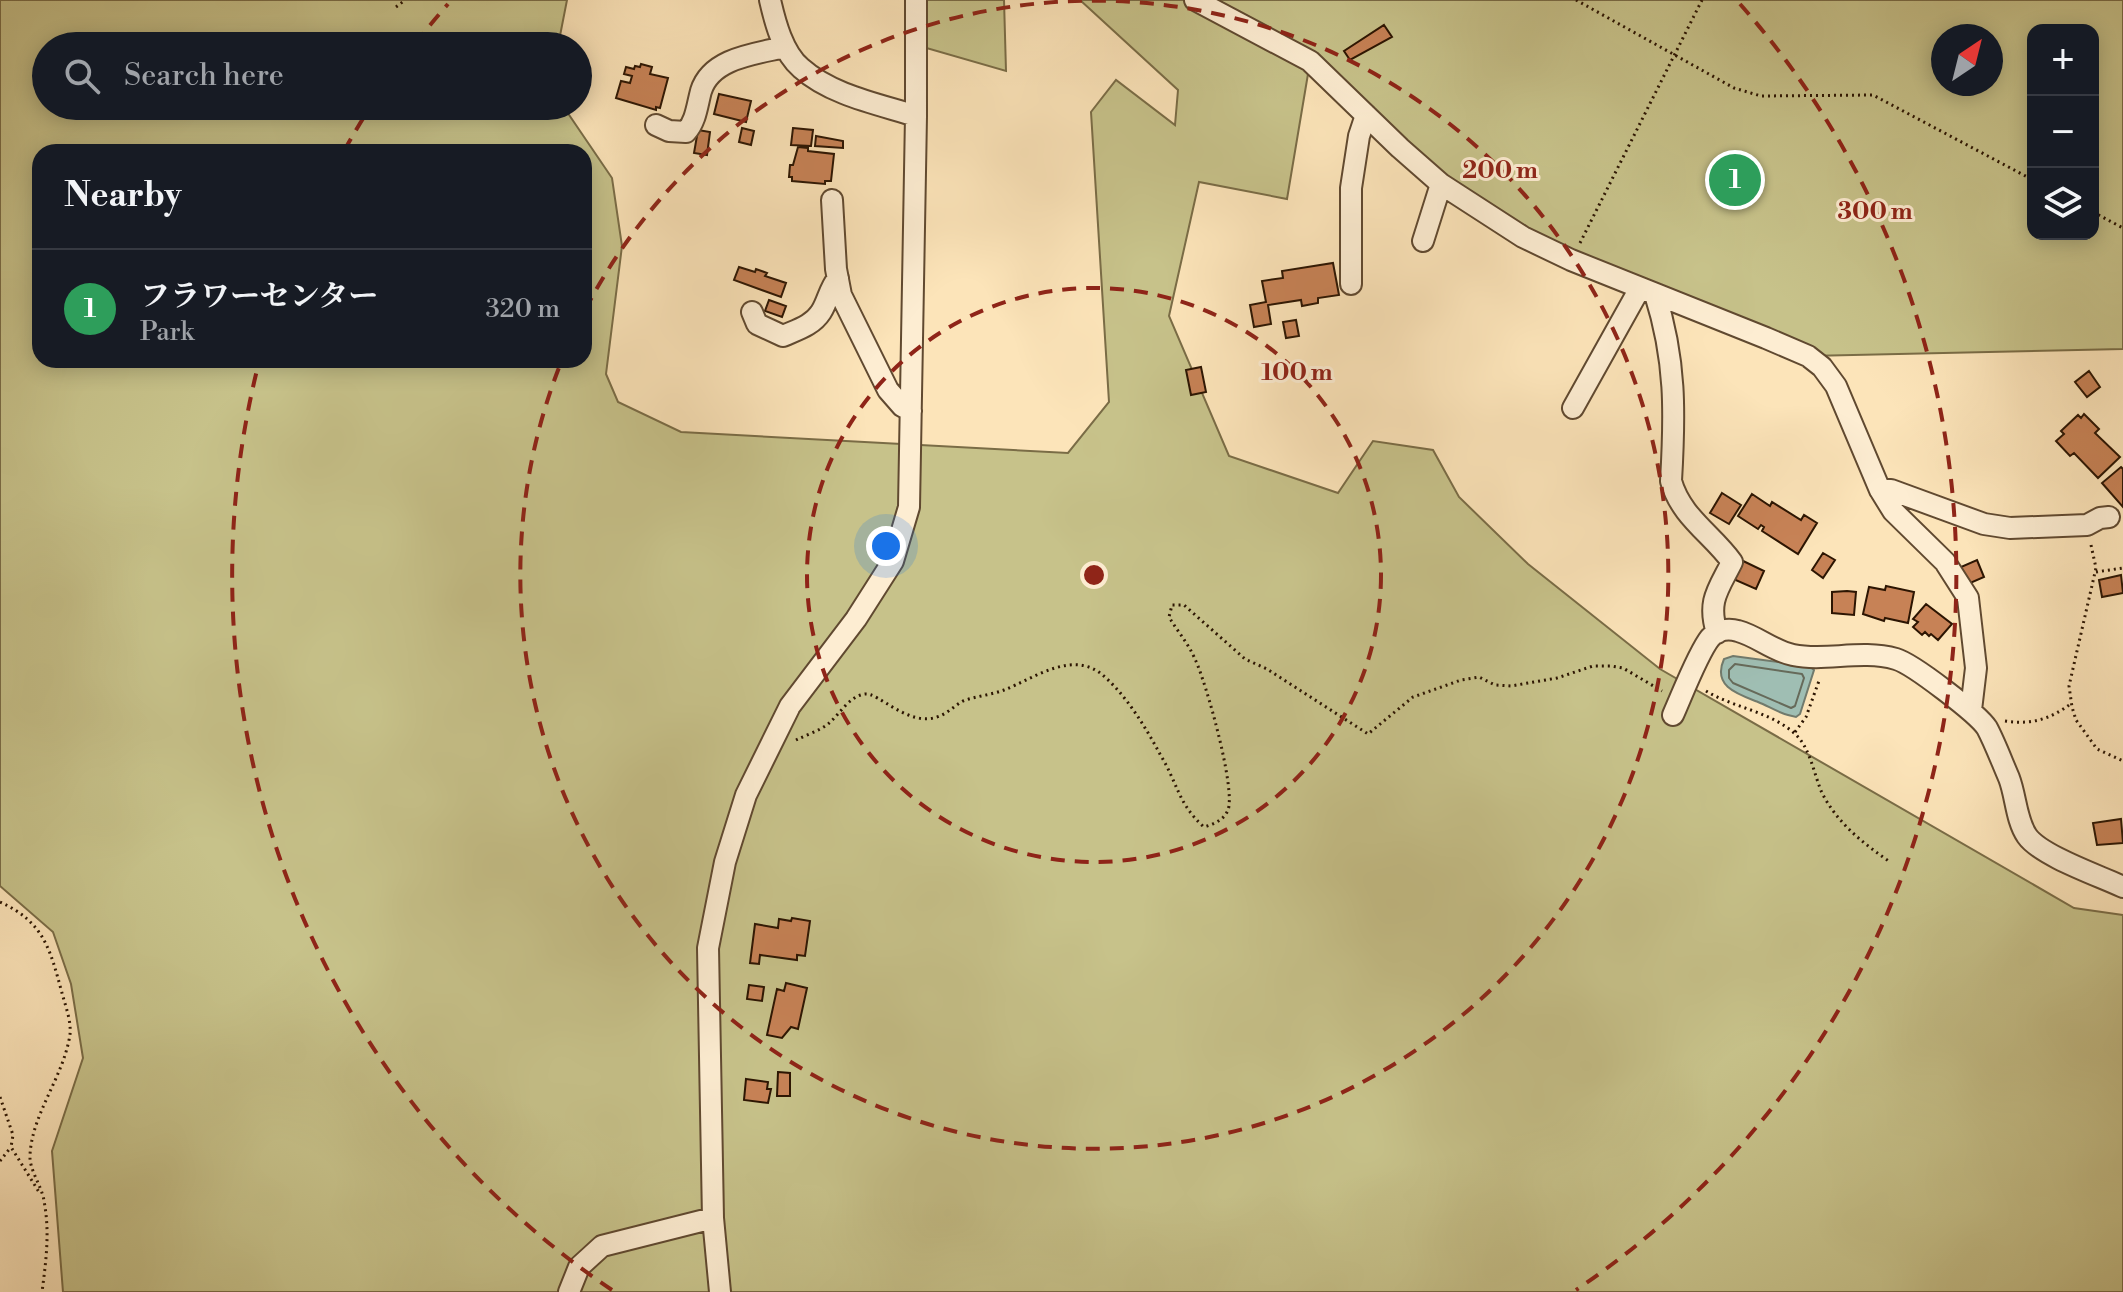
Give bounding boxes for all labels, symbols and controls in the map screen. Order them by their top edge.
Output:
north arrow [1931,24,2003,96]
map controls [2027,24,2099,240]
button: + [2027,24,2099,96]
search box [32,32,592,120]
icon: search [60,54,104,98]
text: Search here [124,57,284,95]
button: − [2027,96,2099,168]
pin: 1 [1709,150,1761,210]
text: 200 m [1462,156,1538,186]
button: layers [2027,168,2099,240]
text: Nearby [64,175,182,217]
text: 300 m [1837,197,1913,227]
text: フラワーセンター [140,278,378,316]
text: 1 [84,293,96,325]
text: 320 m [485,293,560,325]
text: Park [140,316,194,348]
text: 100 m [1261,358,1333,388]
your location [866,526,906,566]
centre of rings [1080,561,1108,589]

